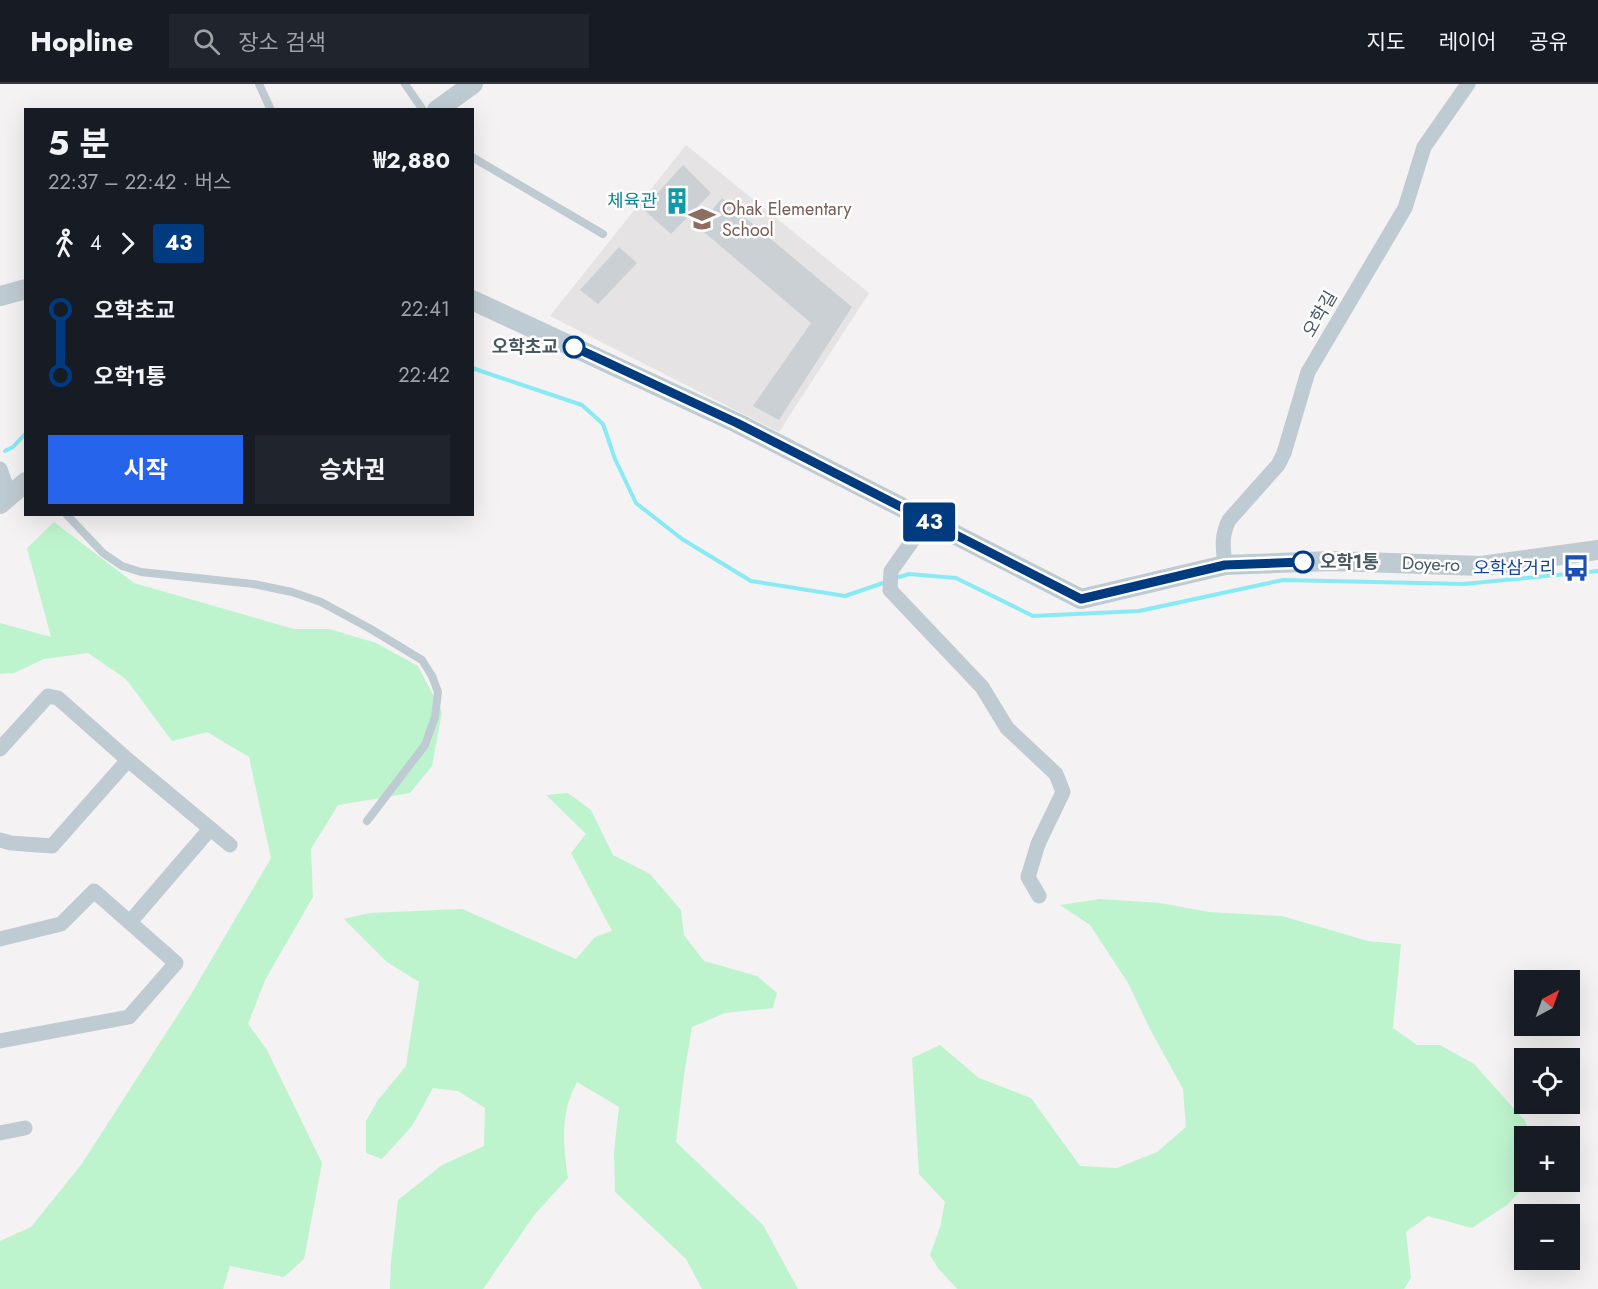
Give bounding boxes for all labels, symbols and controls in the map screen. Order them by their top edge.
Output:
search box [169,14,589,68]
text: Hopline [30,21,133,62]
icon: search [190,25,223,58]
text: 장소 검색 [238,26,326,58]
text: 지도 [1367,27,1405,57]
text: 레이어 [1438,27,1496,57]
text: 공유 [1529,27,1568,57]
text: 5 분 [48,120,110,167]
text: ₩2,880 [373,144,450,176]
text: 22:37 – 22:42 · 버스 [48,168,231,197]
building icon: 체육관 [662,186,692,216]
place label: 체육관 [607,188,657,214]
place label: Ohak Elementary School [722,196,851,243]
school or university icon: Ohak Elementary School [687,204,717,234]
icon: walk [48,227,81,260]
icon: forward [111,227,144,260]
text: 43 [165,228,192,258]
text: 4 [90,229,102,258]
street label: 오학길 [1296,286,1344,342]
text: 오학초교 [94,294,175,326]
text: 22:41 [401,295,450,324]
place label: 오학초교 [492,334,558,360]
marker: 오학초교 [563,336,585,358]
text: 오학1통 [94,360,166,392]
text: 22:42 [398,361,450,390]
button: 시작 [48,435,243,504]
button: 승차권 [255,435,450,504]
line badge: 43 [902,502,956,542]
text: 43 [915,507,943,537]
place label: 오학1통 [1320,549,1379,575]
street label: Doye-ro [1401,550,1461,578]
marker: 오학1통 [1292,551,1314,573]
bus stop icon: 오학삼거리 [1561,553,1591,583]
place label: 오학삼거리 [1473,555,1556,581]
north arrow [1514,970,1580,1036]
map controls [1514,970,1580,1270]
button: locate [1514,1048,1580,1114]
button: + [1514,1126,1580,1192]
button: − [1514,1204,1580,1270]

